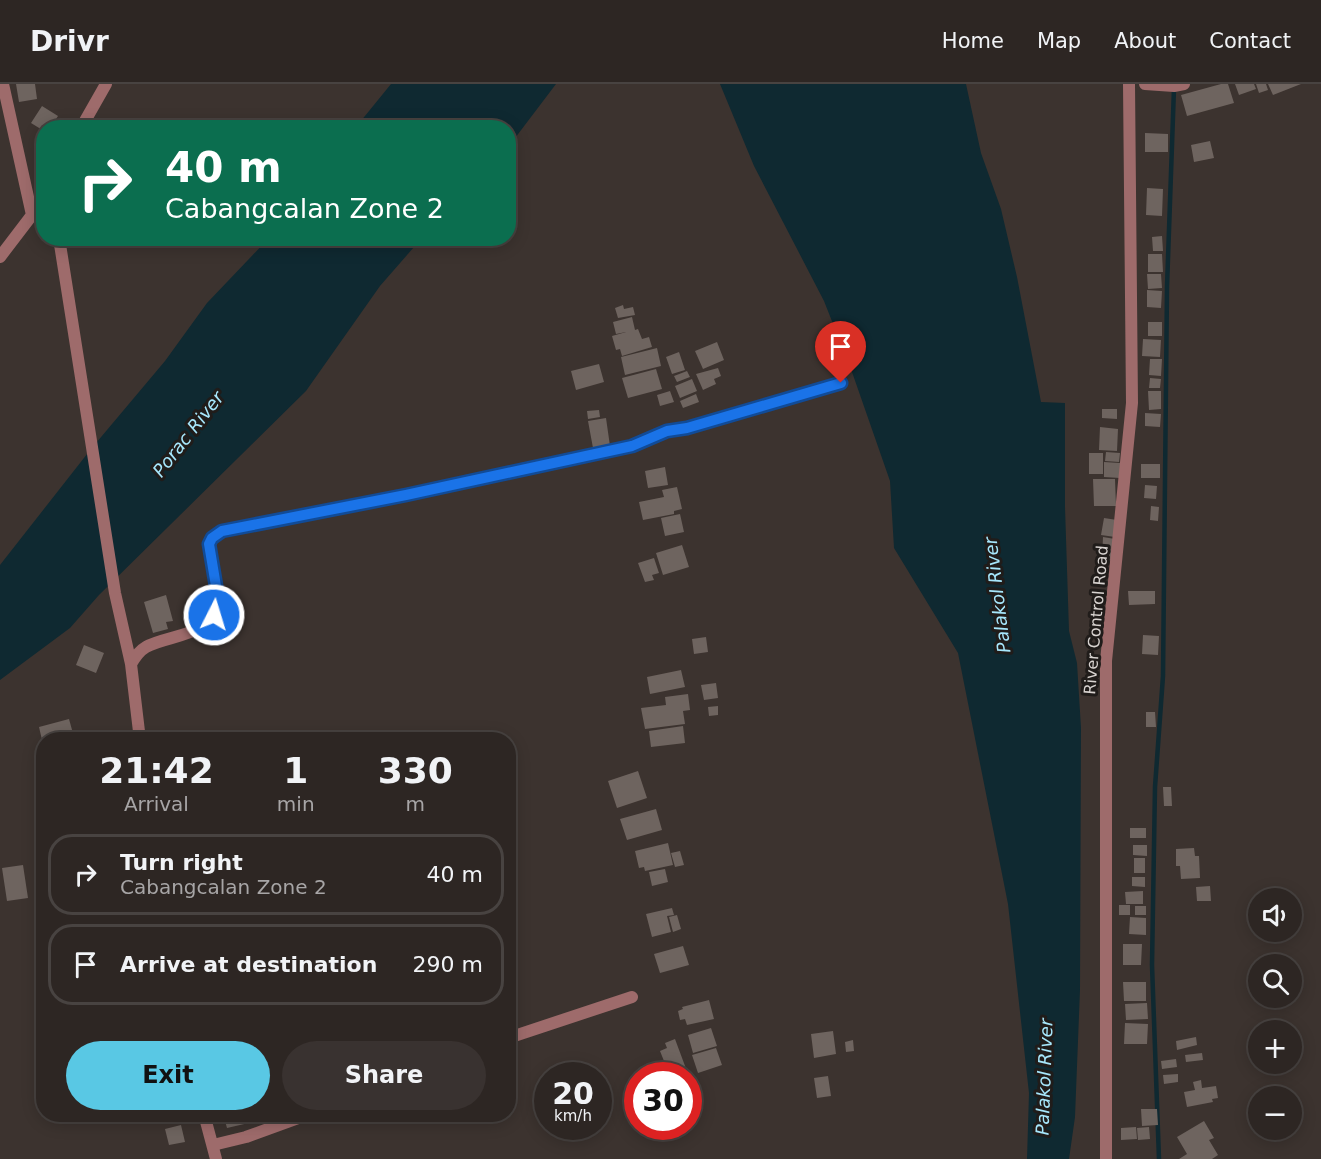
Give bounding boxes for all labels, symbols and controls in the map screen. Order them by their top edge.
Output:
text: Drivr [30,25,109,58]
text: Home [942,29,1004,53]
text: Map [1037,29,1081,53]
text: About [1114,29,1176,53]
text: Contact [1209,29,1291,53]
text: 40 m [165,143,282,192]
icon: right [66,144,144,222]
text: Cabangcalan Zone 2 [165,193,444,224]
pin [815,321,866,383]
icon: arrive [824,330,857,363]
water label: Porac River [148,386,229,481]
water label: Palakol River [979,534,1015,654]
street label: River Control Road [1080,545,1112,695]
position arrow [182,583,246,647]
text: 21:42 [99,750,214,791]
text: 1 [283,750,308,791]
text: 330 [378,750,453,791]
text: Arrival [124,792,189,816]
text: min [277,792,315,816]
text: m [406,792,425,816]
text: Turn right [120,850,243,875]
icon: right [69,858,102,891]
text: 40 m [427,862,483,887]
text: Cabangcalan Zone 2 [120,875,327,899]
map controls [1248,888,1302,1140]
button: sound [1248,888,1302,942]
icon: arrive [69,948,102,981]
text: Arrive at destination [120,952,377,977]
text: 290 m [413,952,483,977]
button: search [1248,954,1302,1008]
water label: Palakol River [1031,1017,1057,1136]
button: + [1248,1020,1302,1074]
button: Exit [66,1041,270,1110]
button: Share [282,1041,486,1110]
speed limit sign: 30 [624,1062,702,1140]
text: 20 [552,1076,594,1111]
button: − [1248,1086,1302,1140]
text: km/h [554,1107,592,1125]

